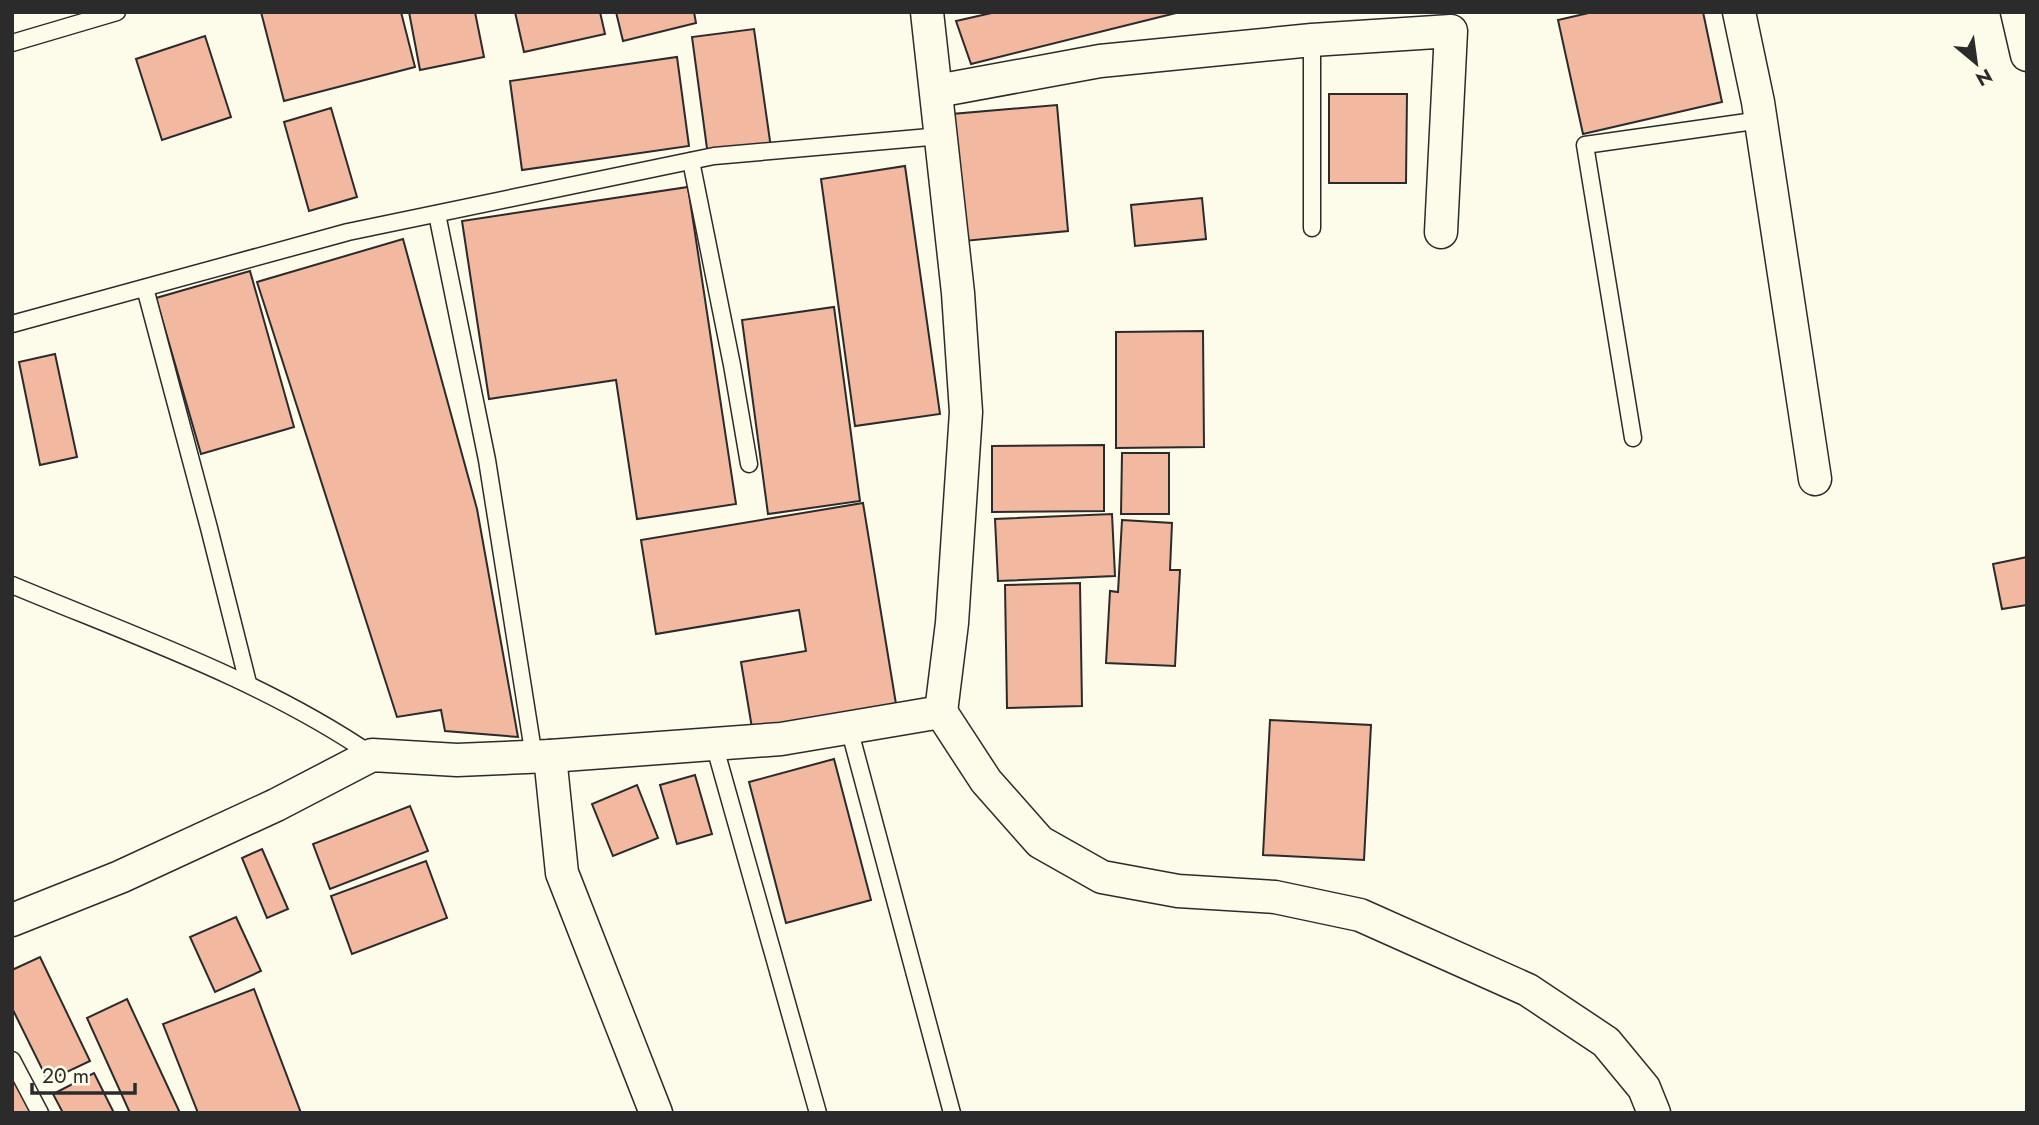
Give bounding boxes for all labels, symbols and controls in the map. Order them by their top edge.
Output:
north arrow [1941,28,2011,98]
text: N [1971,62,1997,93]
scale bar [32,1052,135,1096]
text: 20 m [42,1061,89,1091]

